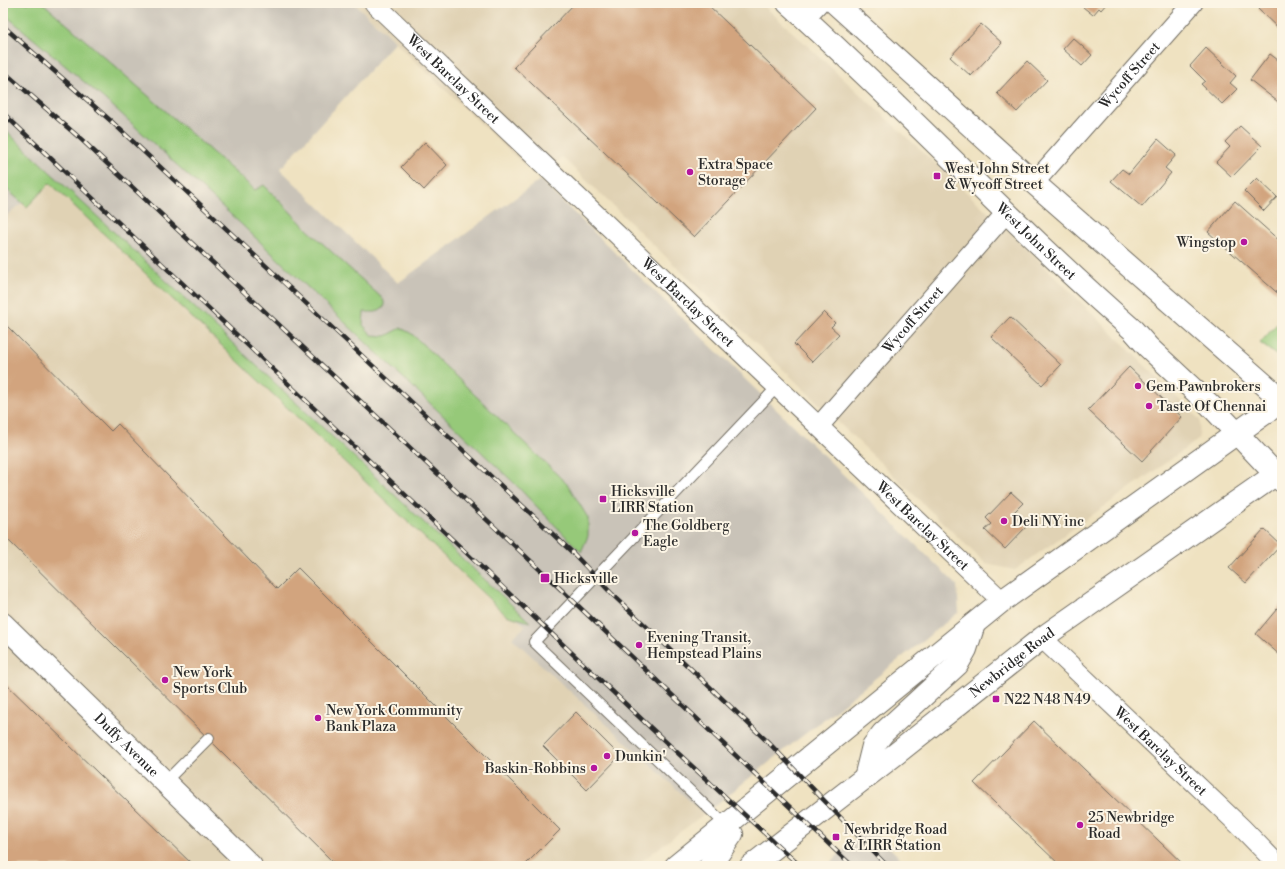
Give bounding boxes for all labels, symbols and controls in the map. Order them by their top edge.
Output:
street label: West Barclay Street [402,30,503,128]
street label: Wycoff Street [1095,38,1165,114]
place label: Extra Space Storage [698,156,773,190]
place label: West John Street & Wycoff Street [944,160,1049,194]
marker: Extra Space Storage [685,167,695,177]
marker: West John Street & Wycoff Street [932,171,942,181]
street label: West John Street [991,198,1080,284]
place label: Wingstop [1176,234,1236,252]
marker: Wingstop [1239,237,1249,247]
street label: West Barclay Street [637,254,738,352]
street label: Wycoff Street [878,283,948,358]
place label: Gem Pawnbrokers [1146,378,1261,396]
marker: Gem Pawnbrokers [1133,381,1143,391]
place label: Taste Of Chennai [1157,398,1267,416]
marker: Taste Of Chennai [1144,401,1154,411]
street label: West Barclay Street [871,477,973,575]
place label: Hicksville LIRR Station [611,483,695,517]
marker: Hicksville LIRR Station [598,494,608,504]
place label: Deli NY inc [1012,513,1084,531]
marker: Deli NY inc [999,516,1009,526]
place label: The Goldberg Eagle [643,517,730,551]
marker: The Goldberg Eagle [630,528,640,538]
place label: Hicksville [554,570,618,588]
marker: Hicksville [539,572,551,584]
street label: Newbridge Road [966,624,1058,702]
place label: Evening Transit, Hempstead Plains [647,629,762,663]
marker: Evening Transit, Hempstead Plains [634,640,644,650]
place label: New York Sports Club [173,664,247,698]
marker: New York Sports Club [160,675,170,685]
place label: N22 N48 N49 [1004,691,1091,709]
marker: N22 N48 N49 [991,694,1001,704]
place label: New York Community Bank Plaza [325,702,463,736]
street label: West Barclay Street [1109,703,1211,800]
street label: Duffy Avenue [90,710,162,781]
marker: New York Community Bank Plaza [313,713,323,723]
place label: Dunkin' [615,748,666,766]
marker: Dunkin' [602,751,612,761]
place label: Baskin-Robbins [484,760,586,778]
marker: Baskin-Robbins [589,763,599,773]
place label: 25 Newbridge Road [1088,809,1175,843]
marker: 25 Newbridge Road [1075,820,1085,830]
place label: Newbridge Road & LIRR Station [844,821,947,855]
marker: Newbridge Road & LIRR Station [831,832,841,842]

